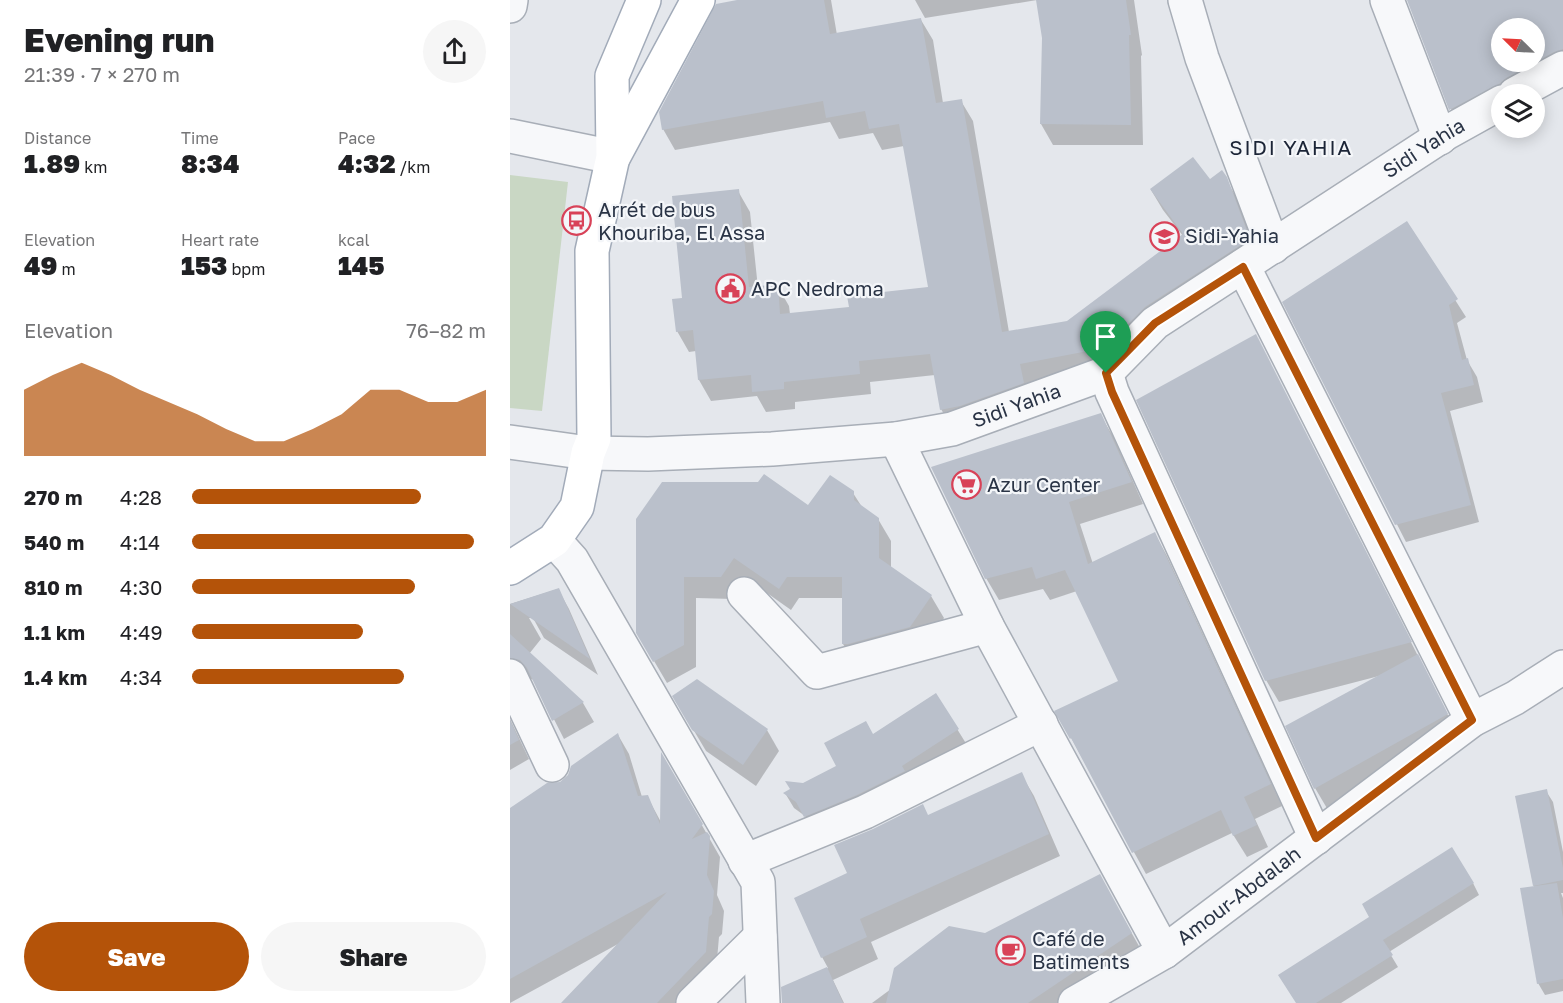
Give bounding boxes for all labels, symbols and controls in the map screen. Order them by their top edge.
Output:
north arrow [1491,18,1545,72]
map controls [1491,18,1545,138]
text: Evening run [24,20,215,59]
button: share [423,20,486,83]
text: 21:39 · 7 × 270 m [24,62,180,86]
button: layers [1491,84,1545,138]
street label: Sidi Yahia [1378,112,1468,182]
text: Distance [24,128,91,148]
text: Time [181,128,219,148]
text: Pace [338,128,375,148]
district label: SIDI YAHIA [1229,134,1353,160]
text: 1.89 [24,148,80,179]
text: 8:34 [181,148,240,179]
text: 4:32 [338,148,396,179]
text: km [80,157,107,177]
text: /km [396,157,430,177]
place label: Arrét de bus Khouriba, El Assa [598,197,765,244]
bus stop icon: Arrét de bus Khouriba, El Assa [561,205,593,237]
school or university icon: Sidi-Yahia [1148,220,1180,252]
place label: Sidi-Yahia [1185,223,1279,247]
text: Elevation [24,230,95,250]
text: Heart rate [181,230,259,250]
text: kcal [338,230,370,250]
text: 49 [24,250,57,281]
text: 153 [181,250,228,281]
text: 145 [338,250,385,281]
text: m [57,259,76,279]
text: bpm [228,259,265,279]
public building icon: APC Nedroma [714,273,746,305]
place label: APC Nedroma [751,276,884,300]
pin [1080,311,1131,373]
text: Elevation [24,318,113,342]
text: 76–82 m [406,318,486,342]
icon: arrive [1089,320,1122,353]
street label: Sidi Yahia [969,378,1064,432]
supermarket icon: Azur Center [950,469,982,501]
place label: Azur Center [987,472,1101,496]
text: 270 m [24,485,83,509]
text: 4:28 [120,485,162,509]
text: 540 m [24,530,84,554]
text: 4:14 [120,530,160,554]
text: 810 m [24,575,83,599]
text: 4:30 [120,575,162,599]
text: 1.1 km [24,620,85,644]
text: 4:49 [120,620,163,644]
text: 1.4 km [24,665,87,689]
text: 4:34 [120,665,162,689]
street label: Amour-Abdalah [1171,841,1305,949]
button: Save [24,922,249,991]
button: Share [261,922,486,991]
place label: Café de Batiments [1032,926,1130,973]
cafe icon: Café de Batiments [995,934,1027,966]

